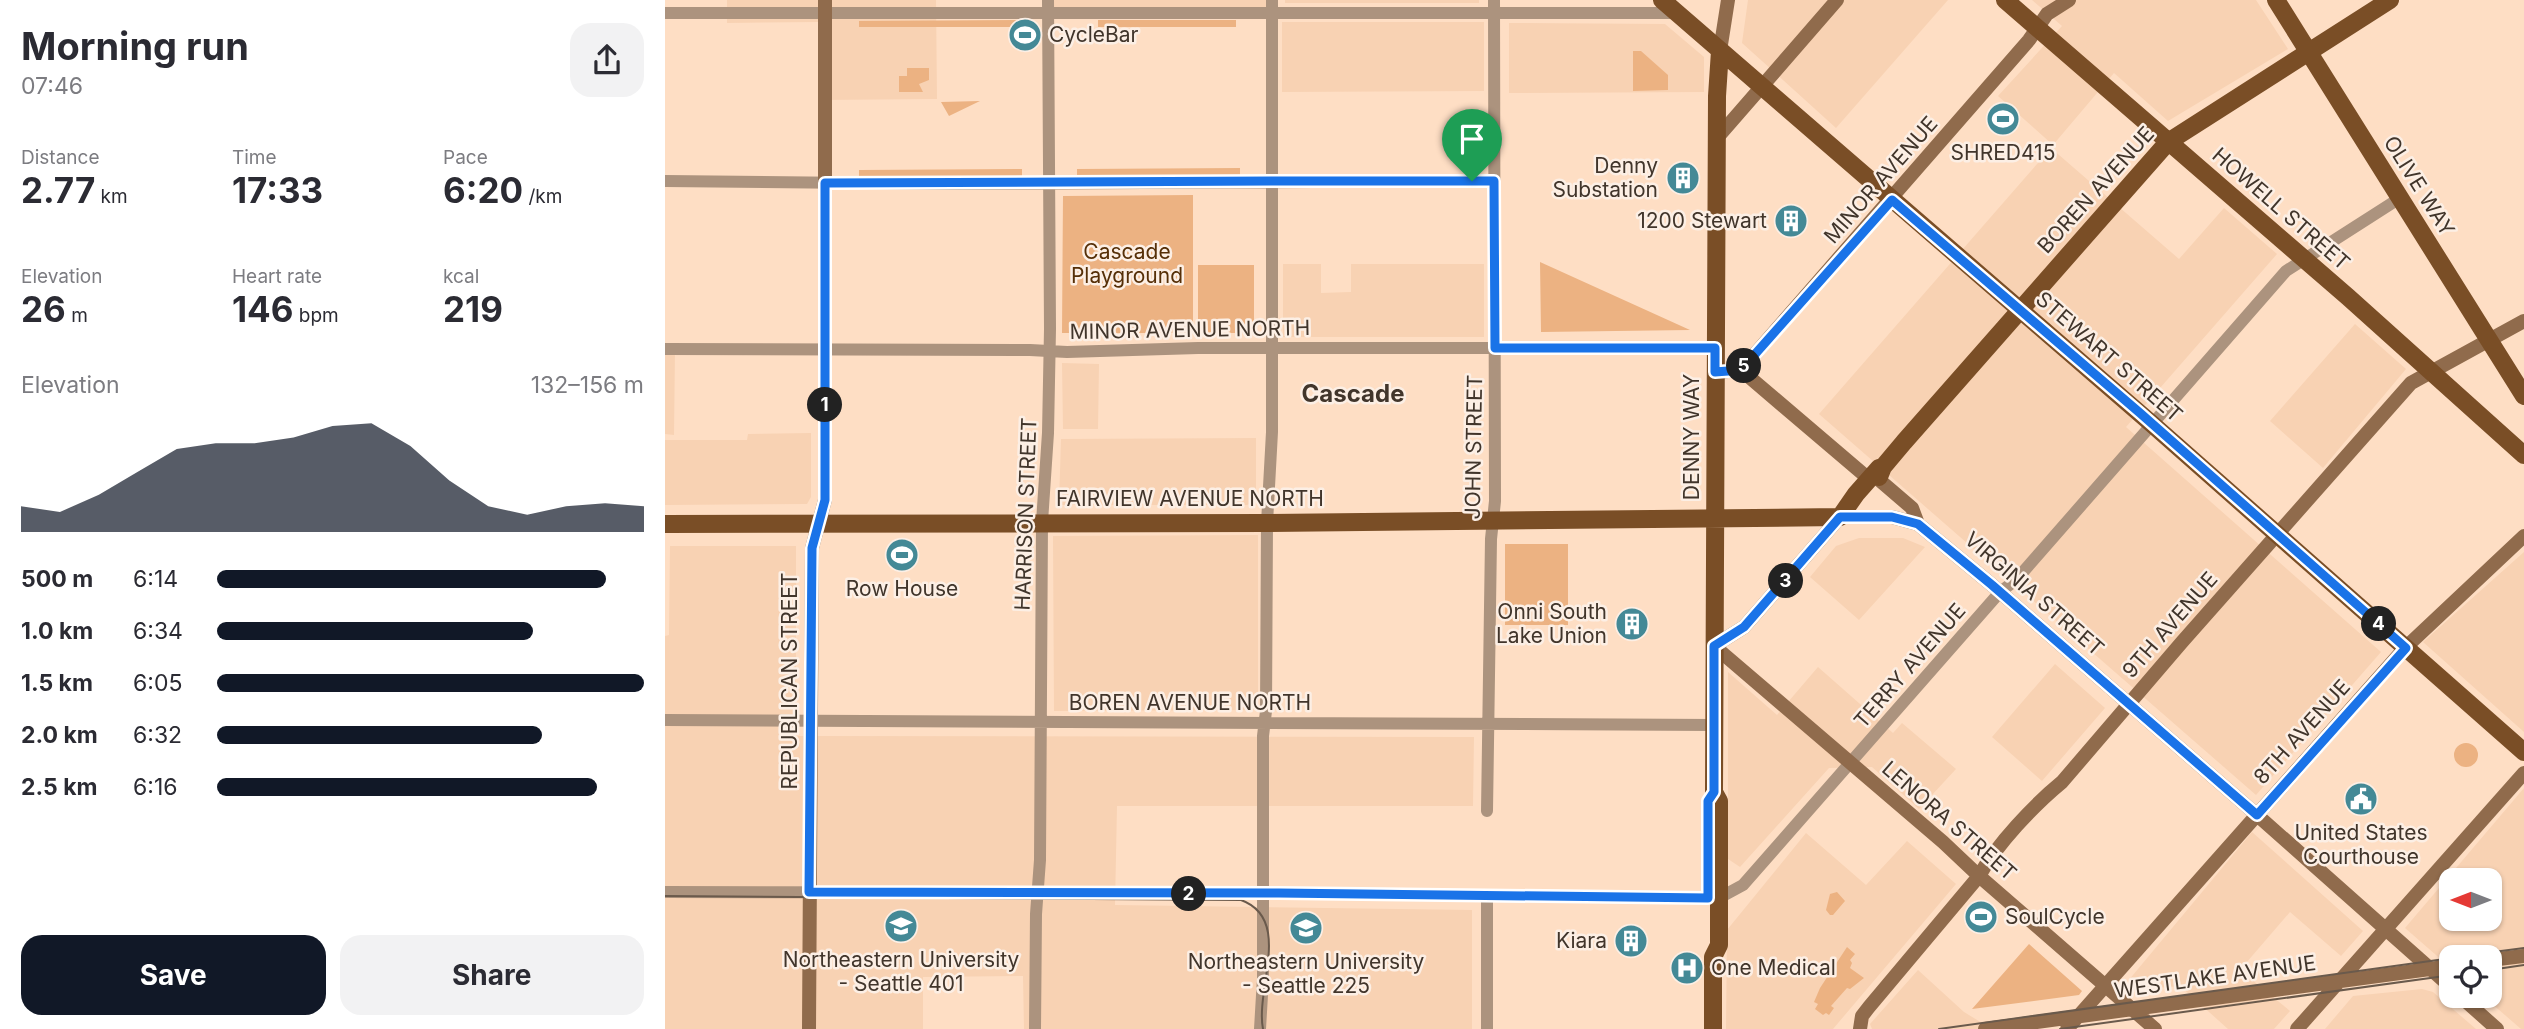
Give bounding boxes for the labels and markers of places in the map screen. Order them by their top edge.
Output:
sports icon: CycleBar [1006,16,1044,54]
place label: CycleBar [1049,22,1139,47]
sports icon: SHRED415 [1984,100,2022,138]
pin [1442,109,1502,181]
place label: SHRED415 [1951,140,2055,165]
place label: Denny Substation [1552,153,1658,202]
building icon: Denny Substation [1664,159,1702,197]
building icon: 1200 Stewart [1772,202,1810,240]
place label: 1200 Stewart [1637,208,1767,233]
pin: 5 [1727,348,1761,384]
pin: 1 [807,388,843,422]
sports icon: Row House [883,536,921,574]
pin: 3 [1769,564,1803,598]
place label: Row House [846,576,958,601]
place label: Onni South Lake Union [1496,599,1607,648]
building icon: Onni South Lake Union [1613,605,1651,643]
pin: 4 [2361,606,2397,642]
public building icon: United States Courthouse [2342,780,2380,818]
place label: United States Courthouse [2294,820,2428,869]
pin: 2 [1171,876,1207,912]
sports icon: SoulCycle [1962,898,2000,936]
place label: SoulCycle [2005,904,2105,929]
school or university icon: Northeastern University - Seattle 401 [882,907,920,945]
school or university icon: Northeastern University - Seattle 225 [1287,909,1325,947]
building icon: Kiara [1612,922,1650,960]
place label: Kiara [1556,928,1607,953]
place label: Northeastern University - Seattle 401 [783,947,1020,996]
place label: Northeastern University - Seattle 225 [1188,949,1425,998]
hospital icon: One Medical [1668,949,1706,987]
place label: One Medical [1711,955,1836,980]

